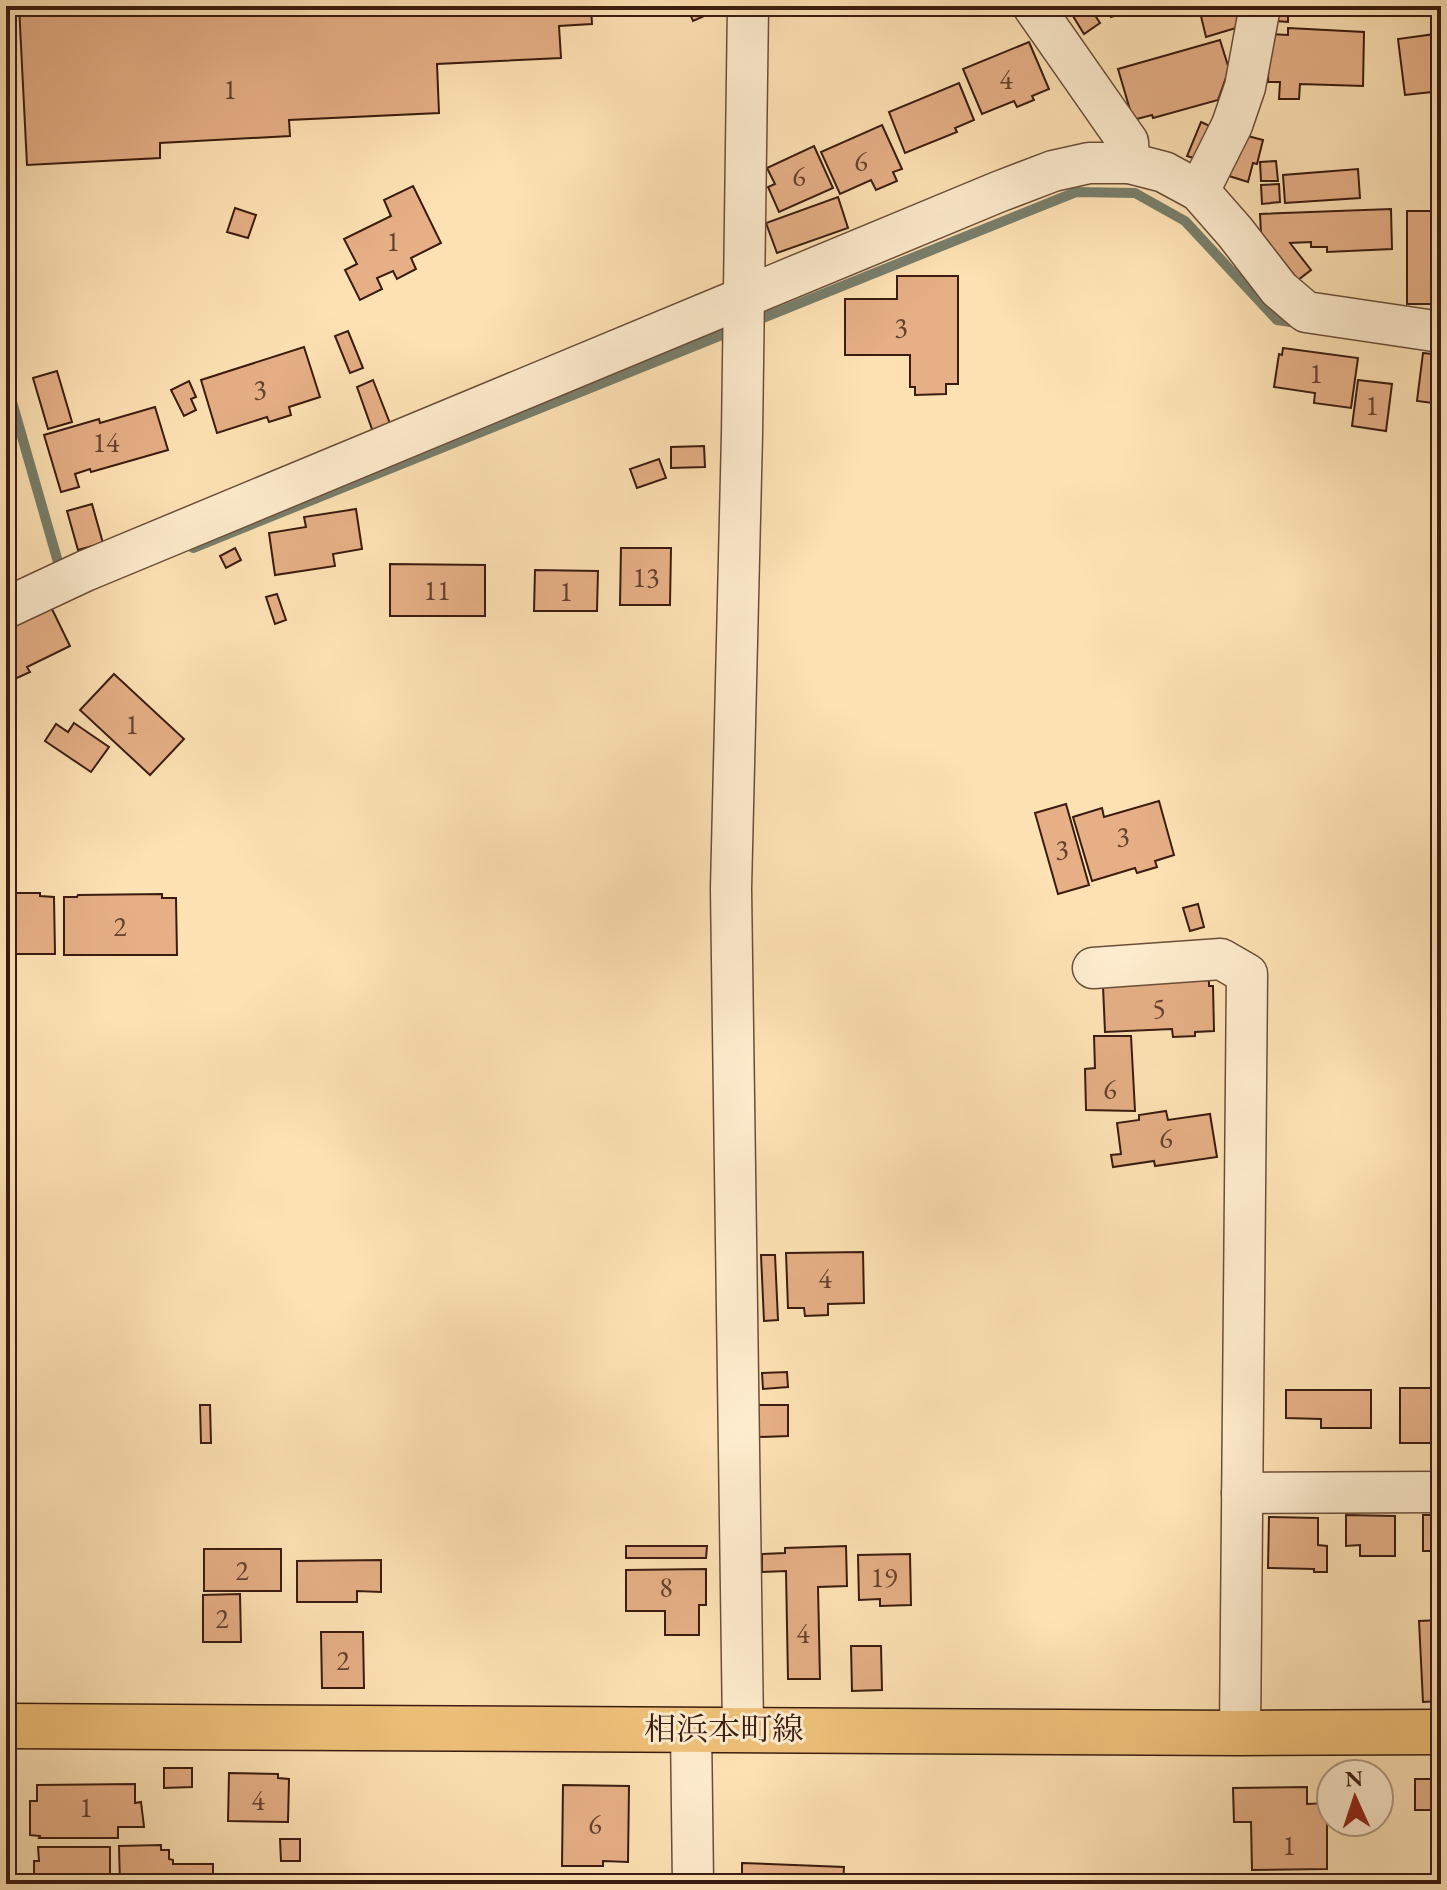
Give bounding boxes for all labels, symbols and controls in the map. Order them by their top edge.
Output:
house number: 4 [999,61,1013,97]
house number: 1 [223,71,237,107]
house number: 6 [854,143,868,179]
house number: 6 [792,158,806,194]
house number: 1 [386,223,400,259]
house number: 3 [894,309,908,345]
house number: 1 [1309,355,1323,391]
house number: 3 [253,371,267,407]
house number: 1 [1365,387,1379,423]
house number: 14 [93,424,120,460]
house number: 13 [633,559,659,595]
house number: 11 [424,572,450,608]
house number: 1 [559,573,573,609]
house number: 1 [125,706,139,742]
house number: 3 [1116,818,1130,854]
house number: 3 [1055,831,1069,867]
house number: 2 [113,908,127,944]
house number: 5 [1152,990,1166,1026]
house number: 6 [1103,1071,1117,1107]
house number: 6 [1159,1120,1173,1156]
house number: 4 [818,1260,832,1296]
house number: 2 [235,1552,249,1588]
house number: 19 [871,1559,897,1595]
house number: 8 [659,1569,673,1605]
house number: 2 [215,1600,229,1636]
house number: 4 [796,1615,810,1651]
house number: 2 [336,1642,350,1678]
street label: 相浜本町線 [644,1708,804,1750]
north arrow [1315,1758,1395,1838]
text: N [1344,1764,1364,1793]
house number: 4 [251,1782,265,1818]
house number: 1 [79,1789,93,1825]
house number: 6 [588,1806,602,1842]
house number: 1 [1282,1827,1296,1863]

